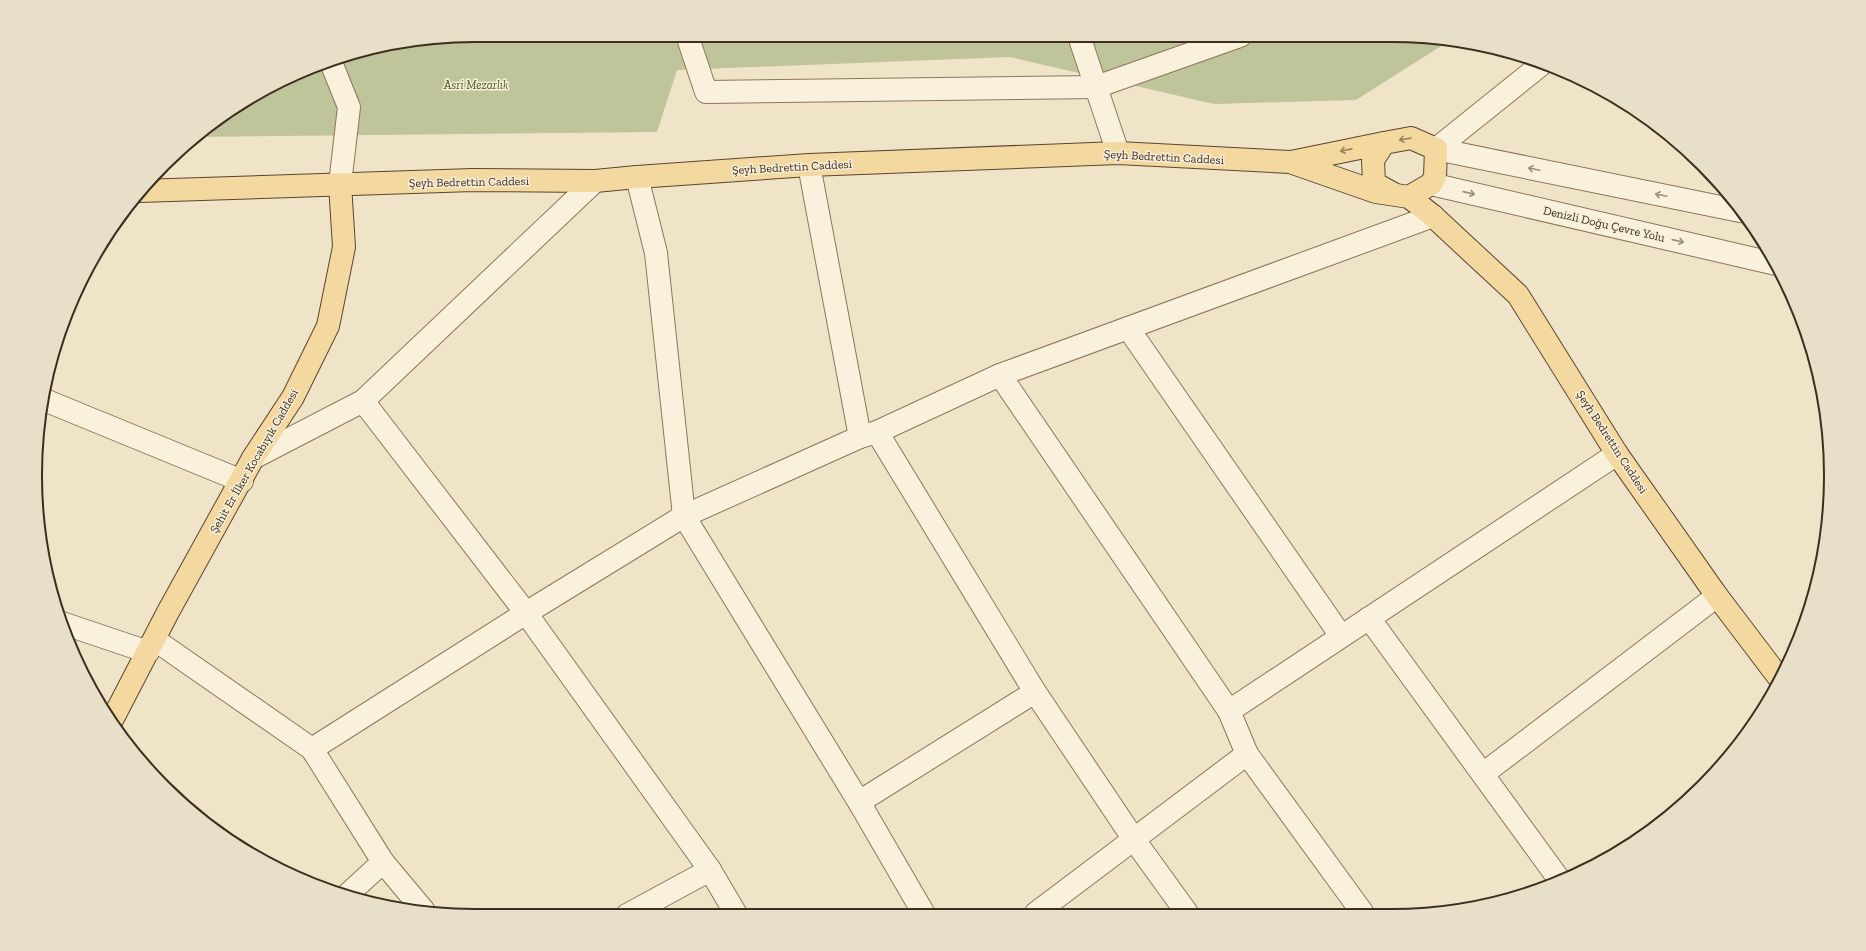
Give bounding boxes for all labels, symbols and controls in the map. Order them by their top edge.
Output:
park label: Asri Mezarlık [443,78,509,92]
one-way arrow [1399,135,1412,143]
street label: Şeyh Bedrettin Caddesi [1104,147,1225,167]
one-way arrow [1340,147,1353,155]
street label: Şeyh Bedrettin Caddesi [732,157,853,177]
one-way arrow [1528,164,1541,172]
street label: Şeyh Bedrettin Caddesi [409,174,530,190]
one-way arrow [1463,190,1476,198]
one-way arrow [1655,191,1668,199]
street label: Denizli Doğu Çevre Yolu [1542,203,1667,245]
one-way arrow [1671,238,1684,246]
street label: Şehit Er İlker Kocabıyık Caddesi [207,386,301,536]
street label: Şeyh Bedrettin Caddesi [1573,388,1651,497]

